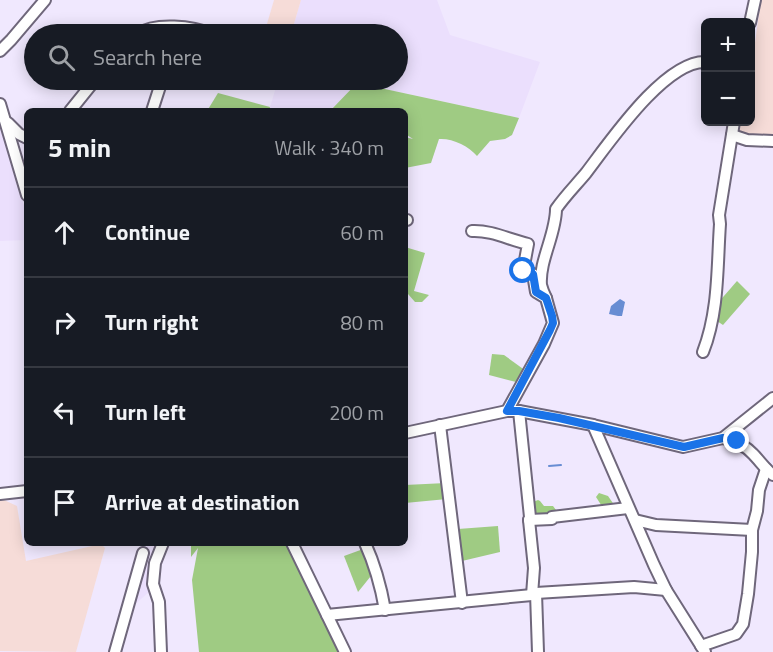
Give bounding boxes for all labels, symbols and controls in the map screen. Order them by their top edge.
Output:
map controls [701,18,755,126]
button: + [701,18,755,72]
search box [24,24,408,90]
text: Search here [93,40,202,74]
icon: search [45,41,78,74]
button: − [701,72,755,126]
text: 5 min [48,128,111,167]
text: Walk · 340 m [275,132,384,163]
text: Continue [105,215,190,249]
icon: ahead [48,216,81,249]
text: 60 m [340,217,384,248]
route start [509,257,535,283]
text: Turn right [105,305,199,339]
icon: right [48,306,81,339]
text: 80 m [340,307,384,338]
text: Turn left [105,395,186,429]
icon: left [48,396,81,429]
text: 200 m [329,397,384,428]
route end [723,427,749,453]
text: Arrive at destination [105,485,300,519]
icon: arrive [48,486,81,519]

